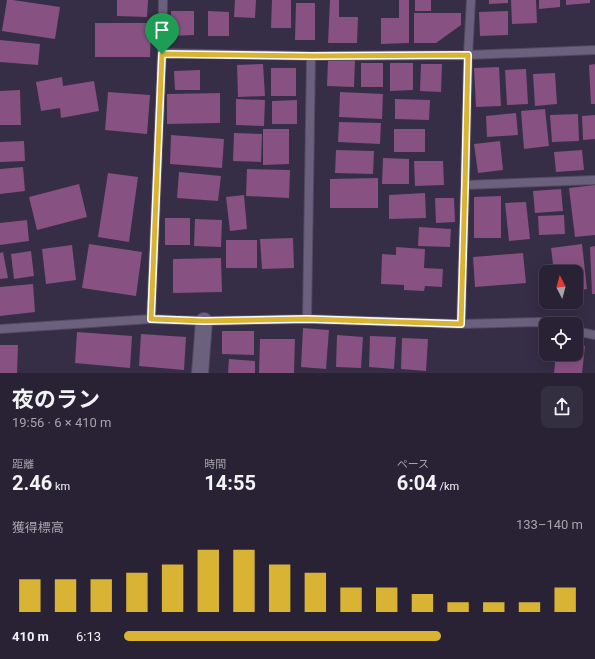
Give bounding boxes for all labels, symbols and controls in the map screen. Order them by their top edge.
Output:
pin [145,13,179,54]
icon: arrive [151,19,173,41]
north arrow [539,265,583,309]
map controls [539,265,583,361]
button: locate [539,317,583,361]
button: share [541,386,583,428]
text: 夜のラン [12,387,100,412]
text: 19:56 · 6 × 410 m [12,415,111,430]
text: 距離 [12,458,34,471]
text: 時間 [204,458,226,471]
text: ペース [397,458,429,471]
text: 2.46 [12,471,52,495]
text: 14:55 [204,471,256,495]
text: 6:04 [397,471,437,495]
text: km [52,480,70,493]
text: /km [437,480,459,493]
text: 133–140 m [516,517,583,532]
text: 獲得標高 [12,520,64,535]
text: 410 m [12,629,49,644]
text: 6:13 [76,629,101,644]

